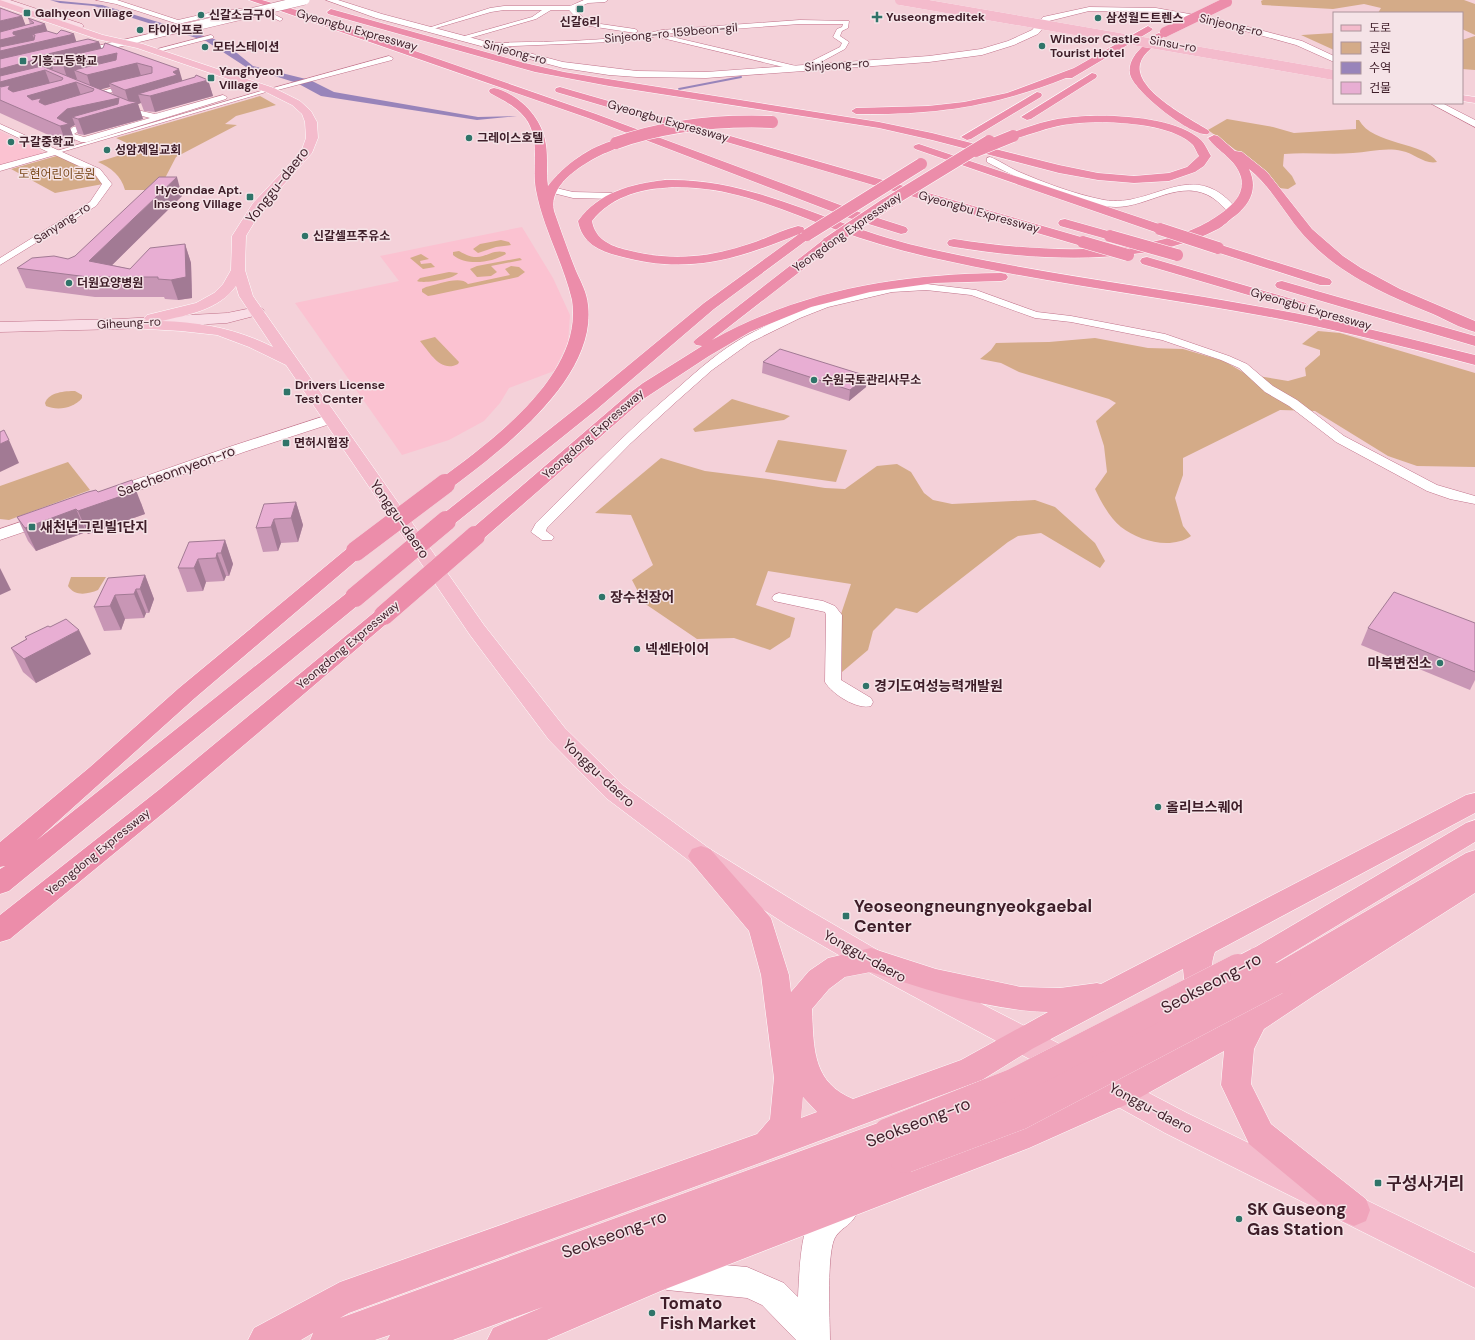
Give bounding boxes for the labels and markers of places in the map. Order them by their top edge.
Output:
marker: 신갈6리 [575,4,585,14]
place label: Galhyeon Village [35,5,133,21]
place label: 신갈소금구이 [209,7,275,23]
marker: Galhyeon Village [22,8,32,18]
place label: Yuseongmeditek [886,9,985,25]
marker: 신갈소금구이 [196,10,206,20]
place label: 삼성월드트렌스 [1106,10,1183,26]
marker: Yuseongmeditek [871,11,883,23]
marker: 삼성월드트렌스 [1093,13,1103,23]
place label: 신갈6리 [560,14,600,30]
place label: 타이어프로 [148,22,203,38]
marker: 타이어프로 [135,25,145,35]
place label: Windsor Castle Tourist Hotel [1050,31,1140,61]
place label: 모터스테이션 [213,39,279,55]
marker: Windsor Castle Tourist Hotel [1037,41,1047,51]
marker: 모터스테이션 [200,42,210,52]
place label: 기흥고등학교 [31,53,97,69]
marker: 기흥고등학교 [18,56,28,66]
place label: Yanghyeon Village [219,63,283,93]
marker: Yanghyeon Village [206,73,216,83]
place label: 그레이스호텔 [477,130,543,146]
marker: 그레이스호텔 [464,133,474,143]
place label: 구갈중학교 [19,134,74,150]
marker: 구갈중학교 [6,137,16,147]
place label: 성암제일교회 [115,142,181,158]
marker: 성암제일교회 [102,145,112,155]
place label: Hyeondae Apt. Inseong Village [154,182,242,212]
marker: Hyeondae Apt. Inseong Village [245,192,255,202]
place label: 신갈셀프주유소 [313,228,390,244]
marker: 신갈셀프주유소 [300,231,310,241]
place label: 더원요양병원 [77,275,143,291]
marker: 더원요양병원 [64,278,74,288]
place label: 수원국토관리사무소 [822,372,921,388]
marker: 수원국토관리사무소 [809,375,819,385]
place label: Drivers License Test Center [295,377,385,407]
marker: Drivers License Test Center [282,387,292,397]
place label: 면허시험장 [294,435,349,451]
marker: 면허시험장 [281,438,291,448]
place label: 새천년그린빌1단지 [40,518,148,536]
marker: 새천년그린빌1단지 [27,522,37,532]
place label: 장수천장어 [610,588,674,606]
marker: 장수천장어 [597,592,607,602]
place label: 넥센타이어 [645,640,709,658]
marker: 넥센타이어 [632,644,642,654]
place label: 마북변전소 [1368,654,1432,672]
marker: 마북변전소 [1435,658,1445,668]
place label: 경기도여성능력개발원 [874,677,1003,695]
marker: 경기도여성능력개발원 [861,681,871,691]
place label: 올리브스퀘어 [1166,798,1243,816]
marker: 올리브스퀘어 [1153,802,1163,812]
place label: Yeoseongneungnyeokgaebal Center [854,895,1092,937]
marker: Yeoseongneungnyeokgaebal Center [841,911,851,921]
place label: 구성사거리 [1386,1172,1464,1194]
marker: 구성사거리 [1373,1178,1383,1188]
place label: SK Guseong Gas Station [1247,1198,1346,1240]
marker: SK Guseong Gas Station [1234,1214,1244,1224]
place label: Tomato Fish Market [660,1292,756,1334]
marker: Tomato Fish Market [647,1308,657,1318]

